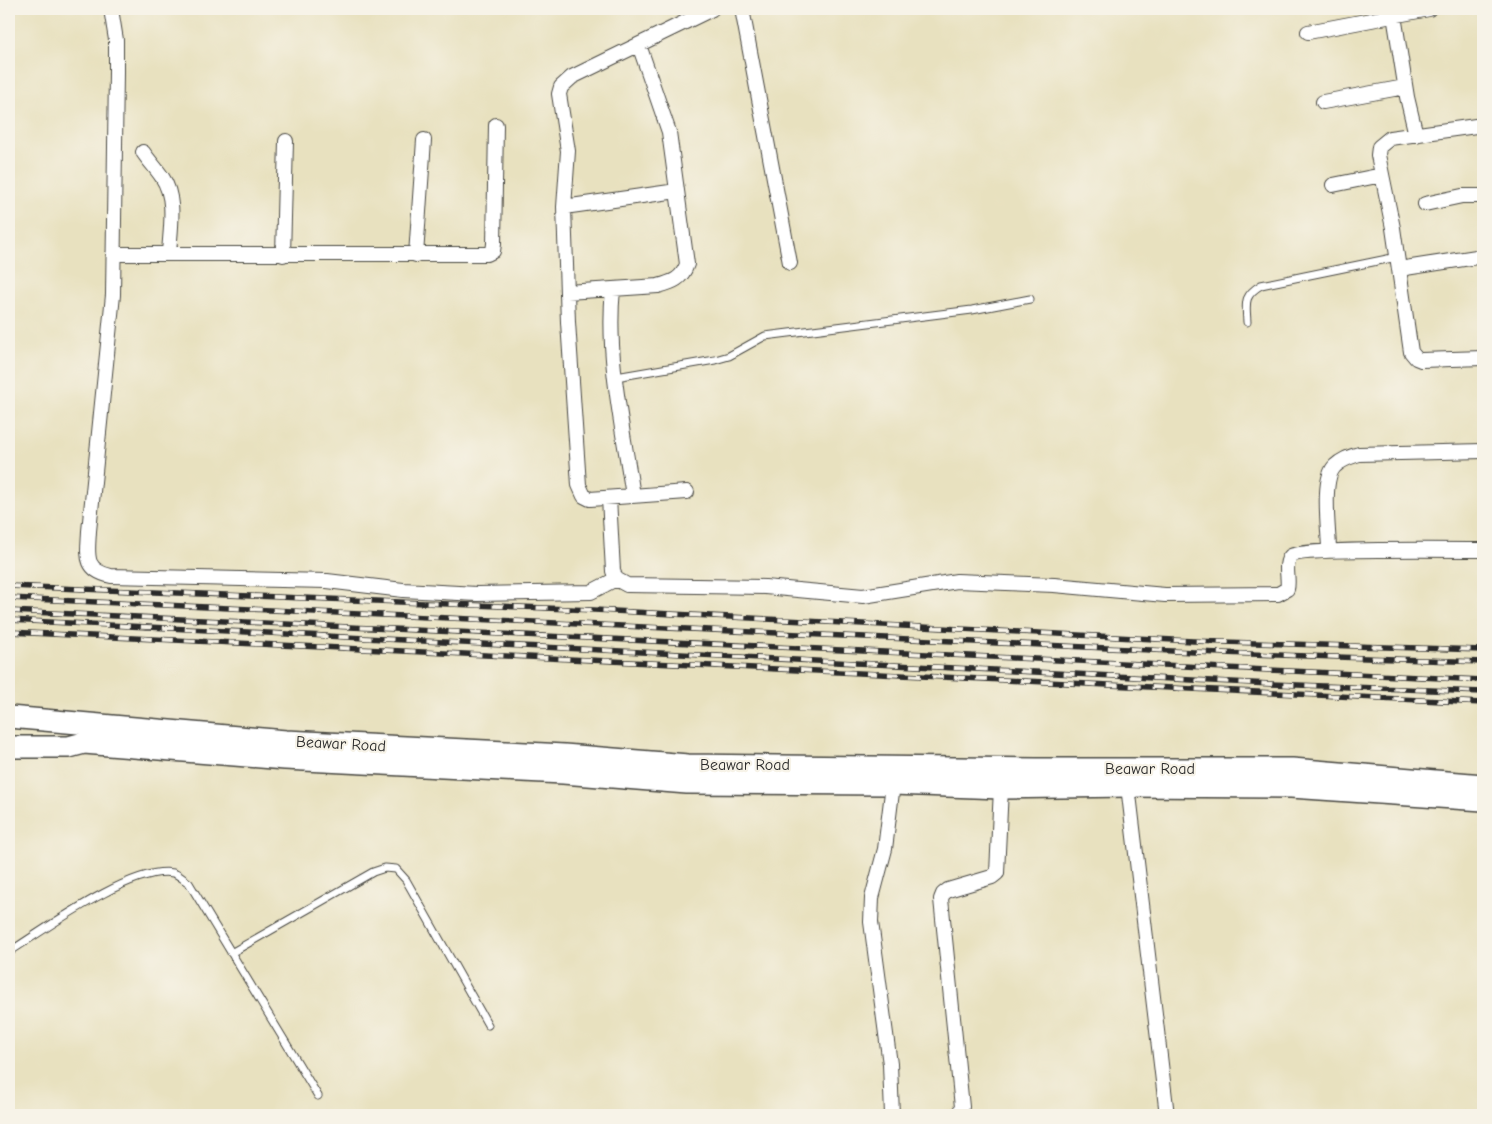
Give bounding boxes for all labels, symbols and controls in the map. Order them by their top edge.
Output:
street label: Beawar Road [296,733,386,755]
street label: Beawar Road [700,756,790,774]
street label: Beawar Road [1105,760,1195,778]

